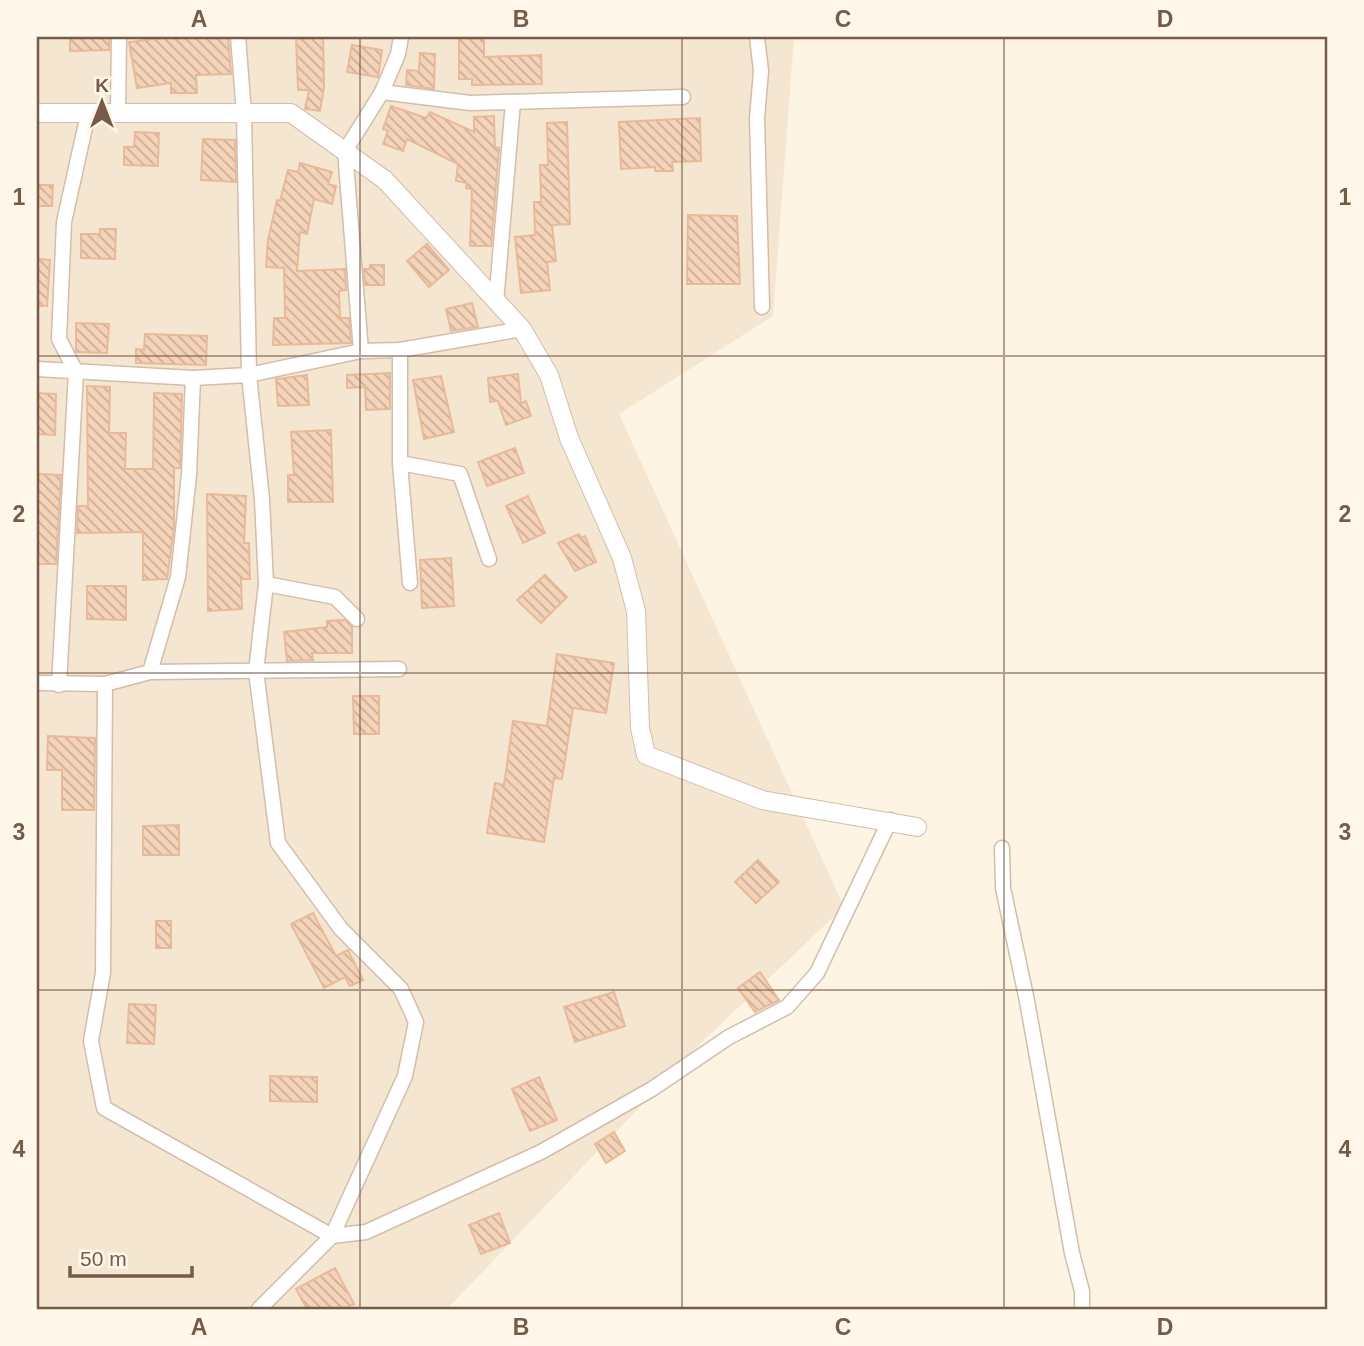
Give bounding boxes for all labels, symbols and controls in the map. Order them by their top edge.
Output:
text: A [191,6,207,32]
text: B [513,6,529,32]
text: C [835,6,851,32]
text: D [1157,6,1173,32]
north arrow [66,66,136,136]
text: K [95,75,109,96]
text: 1 [13,184,26,210]
text: 1 [1339,184,1352,210]
text: 2 [13,501,25,527]
text: 2 [1339,501,1351,527]
text: 3 [13,819,25,845]
text: 3 [1339,819,1351,845]
text: 4 [13,1136,26,1162]
text: 4 [1339,1136,1352,1162]
scale bar [70,1234,192,1278]
text: 50 m [80,1247,127,1270]
text: A [191,1314,207,1340]
text: B [513,1314,529,1340]
text: C [835,1314,851,1340]
text: D [1157,1314,1173,1340]

